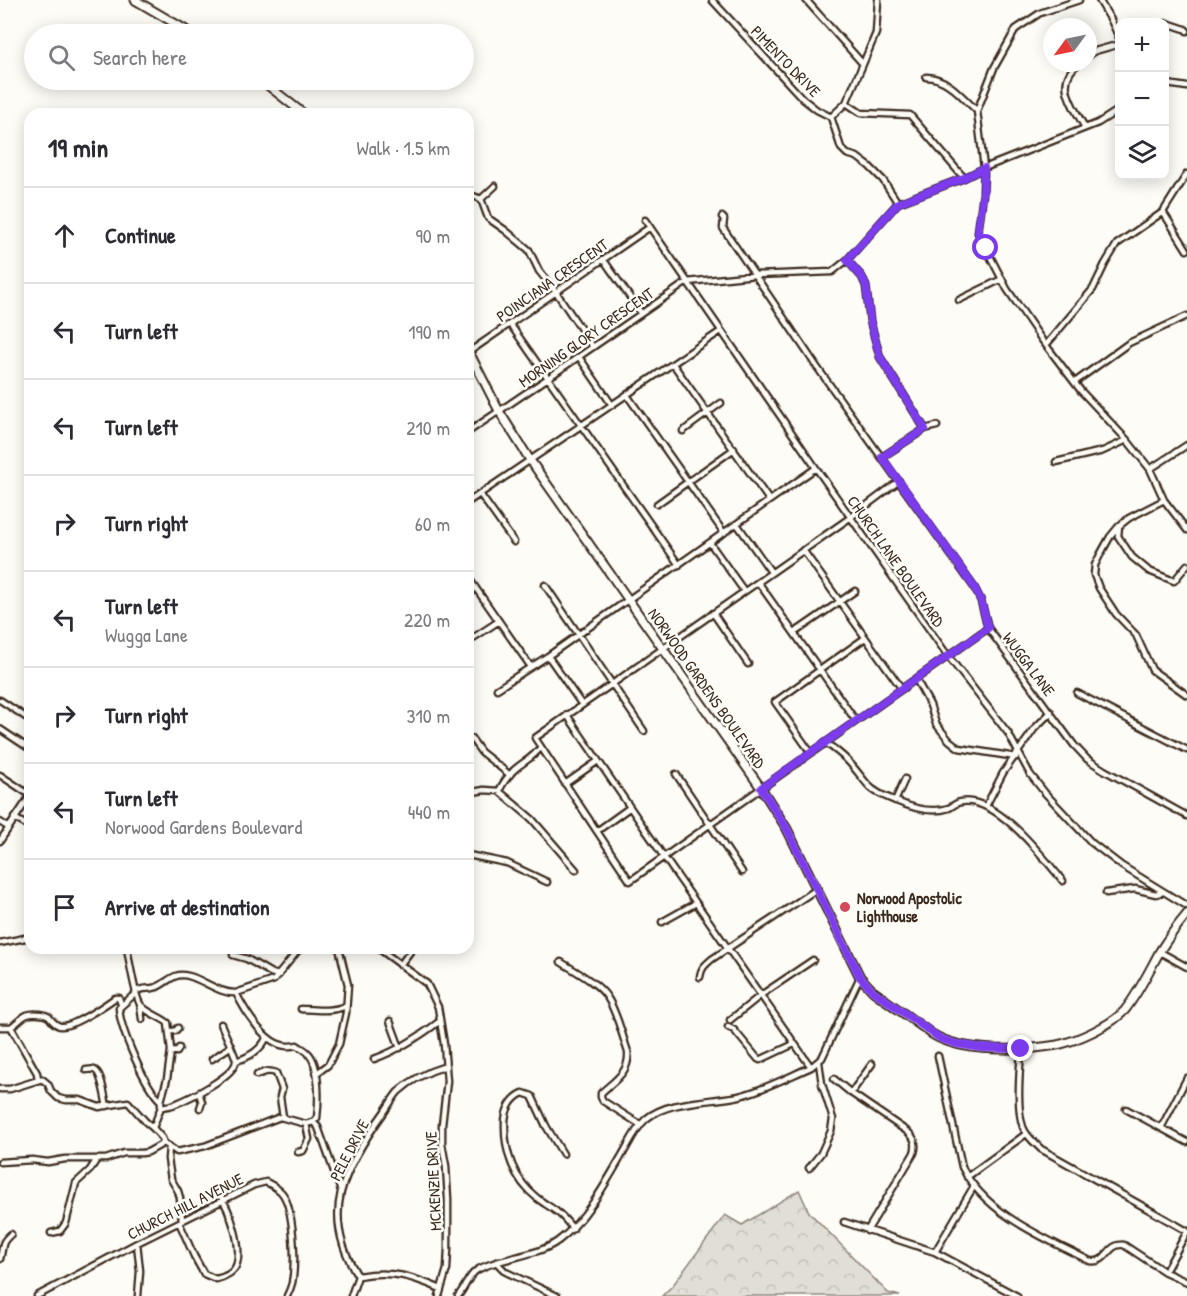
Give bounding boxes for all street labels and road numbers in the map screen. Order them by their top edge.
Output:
street label: PIMENTO DRIVE [746,21,826,101]
street label: POINCIANA CRESCENT [492,233,613,327]
street label: MORNING GLORY CRESCENT [514,282,659,392]
street label: CHURCH LANE BOULEVARD [842,491,950,631]
street label: NORWOOD GARDENS BOULEVARD [643,603,771,773]
street label: WUGGA LANE [998,627,1060,701]
street label: PELE DRIVE [324,1116,374,1184]
street label: MCKENZIE DRIVE [419,1131,447,1231]
street label: CHURCH HILL AVENUE [123,1167,247,1245]

